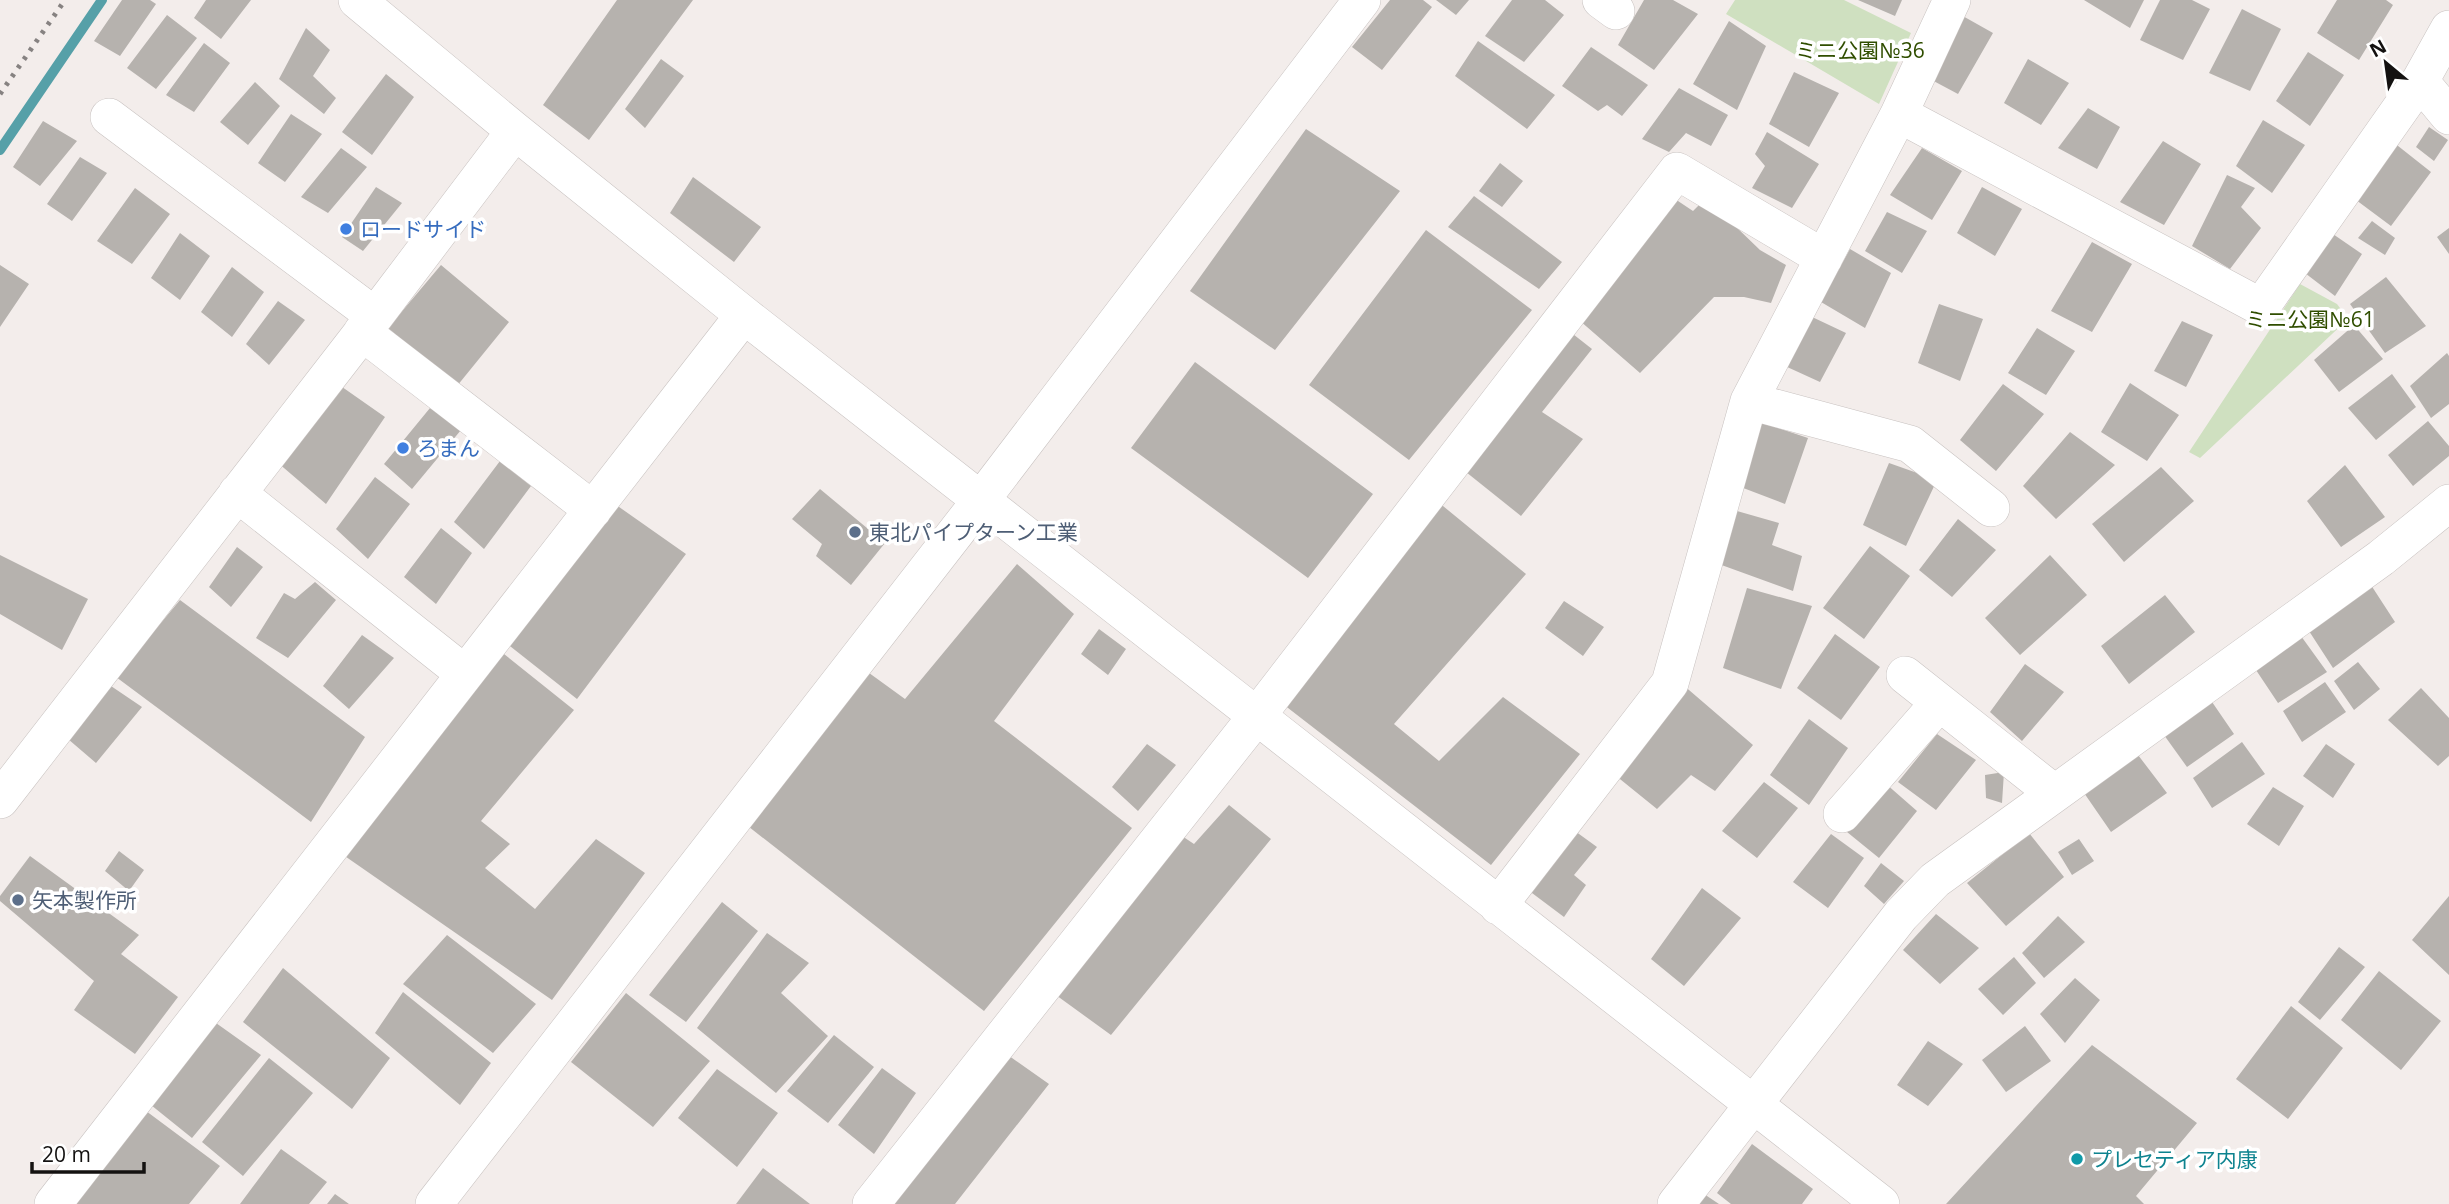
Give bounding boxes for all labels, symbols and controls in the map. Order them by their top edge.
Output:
north arrow [2351,28,2421,98]
text: N [2365,33,2391,63]
park label: ミニ公園№36 [1795,36,1925,64]
place label: ロードサイド [360,215,486,243]
marker: ロードサイド [338,221,354,237]
park label: ミニ公園№61 [2245,305,2375,333]
place label: ろまん [417,434,480,462]
marker: ろまん [395,440,411,456]
place label: 東北パイプターン工業 [869,518,1078,546]
marker: 東北パイプターン工業 [847,524,863,540]
place label: 矢本製作所 [32,886,137,914]
marker: 矢本製作所 [10,892,26,908]
scale bar [32,1130,144,1174]
text: 20 m [42,1140,91,1168]
place label: プレセティア内康 [2091,1145,2258,1173]
marker: プレセティア内康 [2069,1151,2085,1167]

